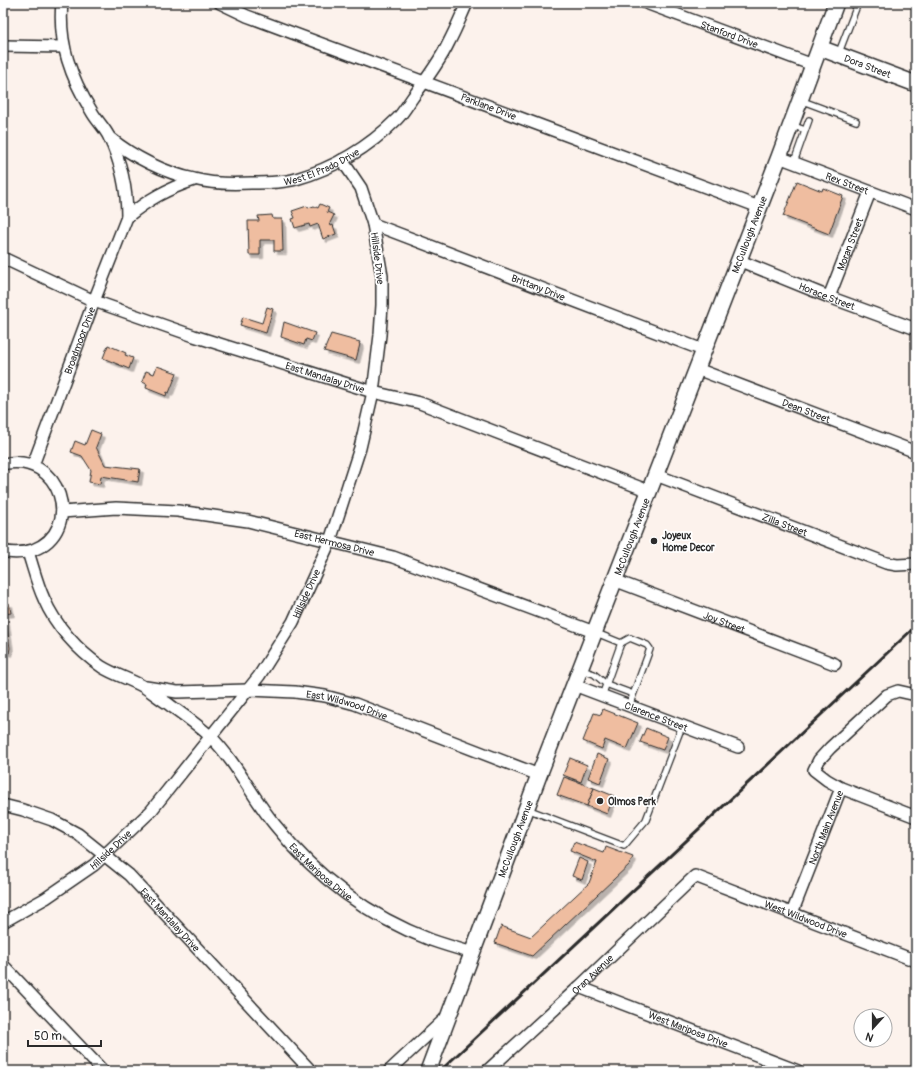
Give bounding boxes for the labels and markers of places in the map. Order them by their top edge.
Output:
place label: Joyeux Home Decor [662,530,715,554]
marker: Joyeux Home Decor [649,536,659,546]
marker: Olmos Perk [595,796,605,806]
place label: Olmos Perk [608,796,657,808]

